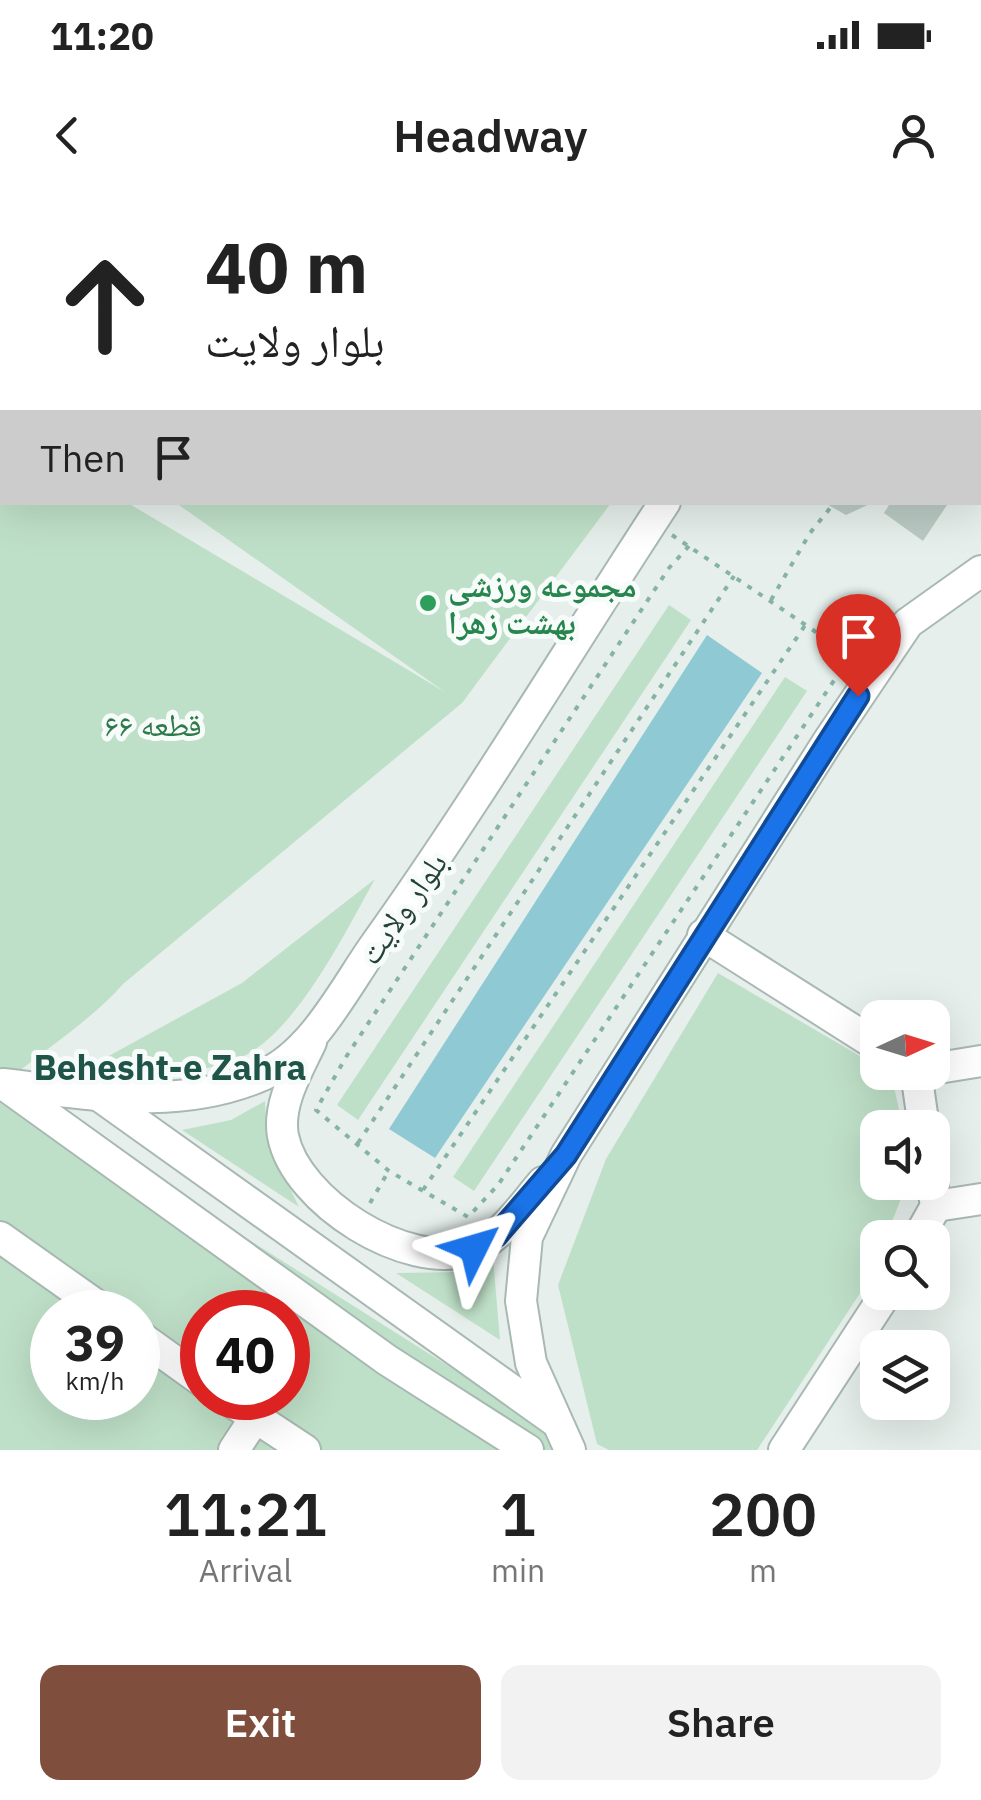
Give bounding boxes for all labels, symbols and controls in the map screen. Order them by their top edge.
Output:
text: 11:20 [50,11,154,60]
text: Headway [393,106,588,164]
icon: back [40,108,95,163]
icon: person [886,108,941,163]
text: 40 m [205,221,368,312]
icon: ahead [40,240,170,370]
text: بلوار ولایت [205,311,385,369]
icon: arrive [146,430,201,485]
text: Then [40,433,126,482]
place label: مجموعه ورزشی بهشت زهرا [448,564,637,643]
marker: مجموعه ورزشی بهشت زهرا [417,592,439,614]
pin [816,594,901,697]
icon: arrive [831,609,886,664]
park label: قطعه ۶۶ [104,703,202,745]
street label: بلوار ولایت [348,844,456,972]
north arrow [860,1000,950,1090]
map controls [860,1000,950,1420]
district label: Behesht-e Zahra [33,1044,307,1090]
button: sound [860,1110,950,1200]
position arrow [422,1196,526,1300]
button: search [860,1220,950,1310]
speed limit sign: 40 [180,1290,310,1420]
text: 39 [65,1310,125,1375]
button: layers [860,1330,950,1420]
text: km/h [66,1364,124,1397]
text: 11:21 [164,1474,327,1553]
text: 1 [500,1474,536,1553]
text: 200 [709,1474,817,1553]
text: Arrival [199,1549,292,1591]
text: min [491,1549,545,1591]
text: m [749,1549,777,1591]
button: Exit [40,1665,481,1780]
button: Share [501,1665,941,1780]

